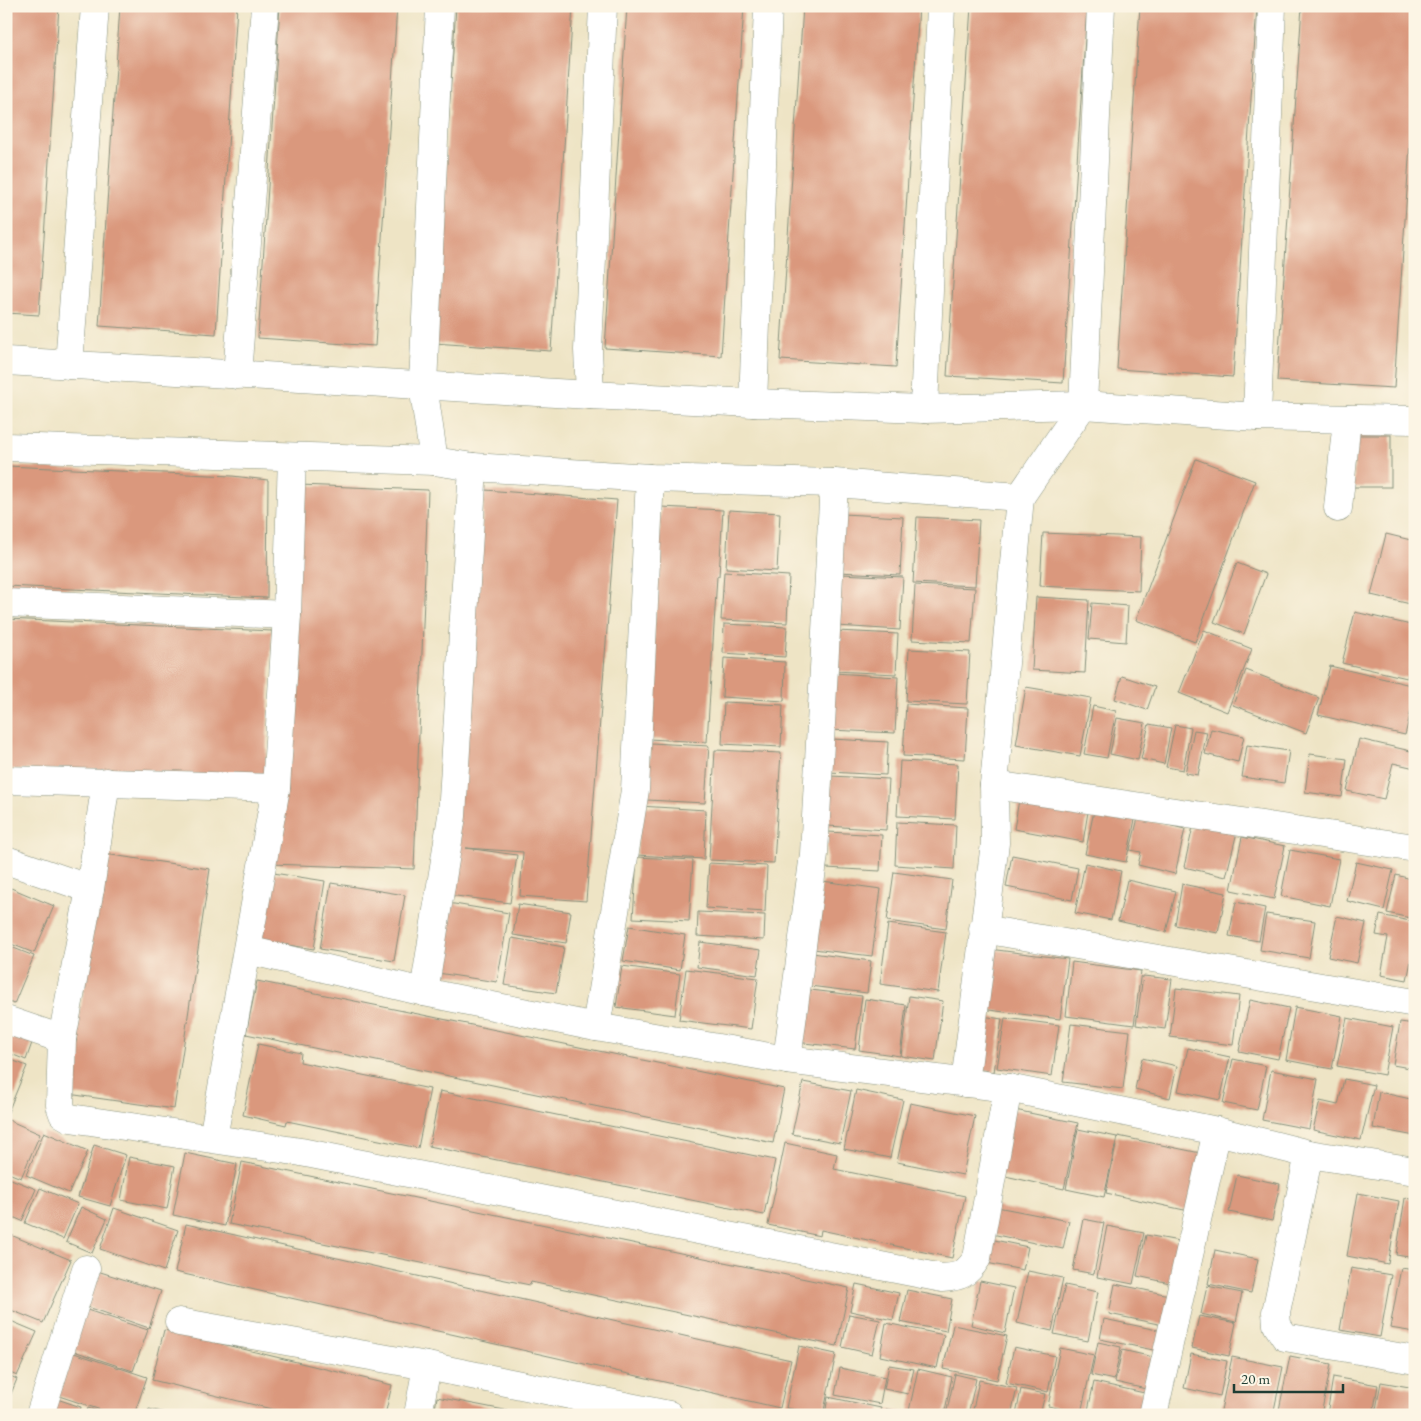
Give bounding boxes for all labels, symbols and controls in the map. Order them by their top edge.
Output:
scale bar [1234,1361,1342,1393]
text: 20 m [1241,1369,1270,1388]

